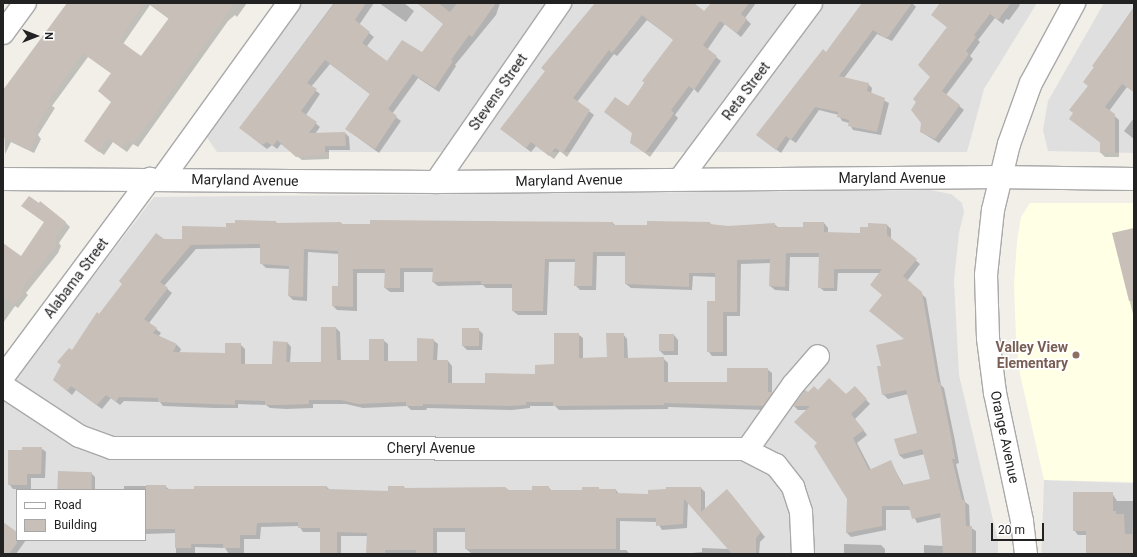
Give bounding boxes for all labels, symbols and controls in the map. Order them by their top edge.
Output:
north arrow [16,16,56,56]
text: N [42,32,55,40]
street label: Stevens Street [465,50,531,134]
street label: Reta Street [719,59,773,123]
street label: Maryland Avenue [838,170,946,186]
street label: Maryland Avenue [191,171,299,189]
street label: Maryland Avenue [515,171,623,189]
street label: Alabama Street [40,235,112,321]
place label: Valley View Elementary [996,339,1068,372]
marker: Valley View Elementary [1071,350,1081,360]
street label: Orange Avenue [987,389,1023,485]
street label: Cheryl Avenue [387,440,475,456]
legend [16,489,146,541]
text: Road [54,498,82,512]
scale bar [993,515,1046,541]
text: Building [54,518,97,532]
text: 20 m [998,523,1025,537]

